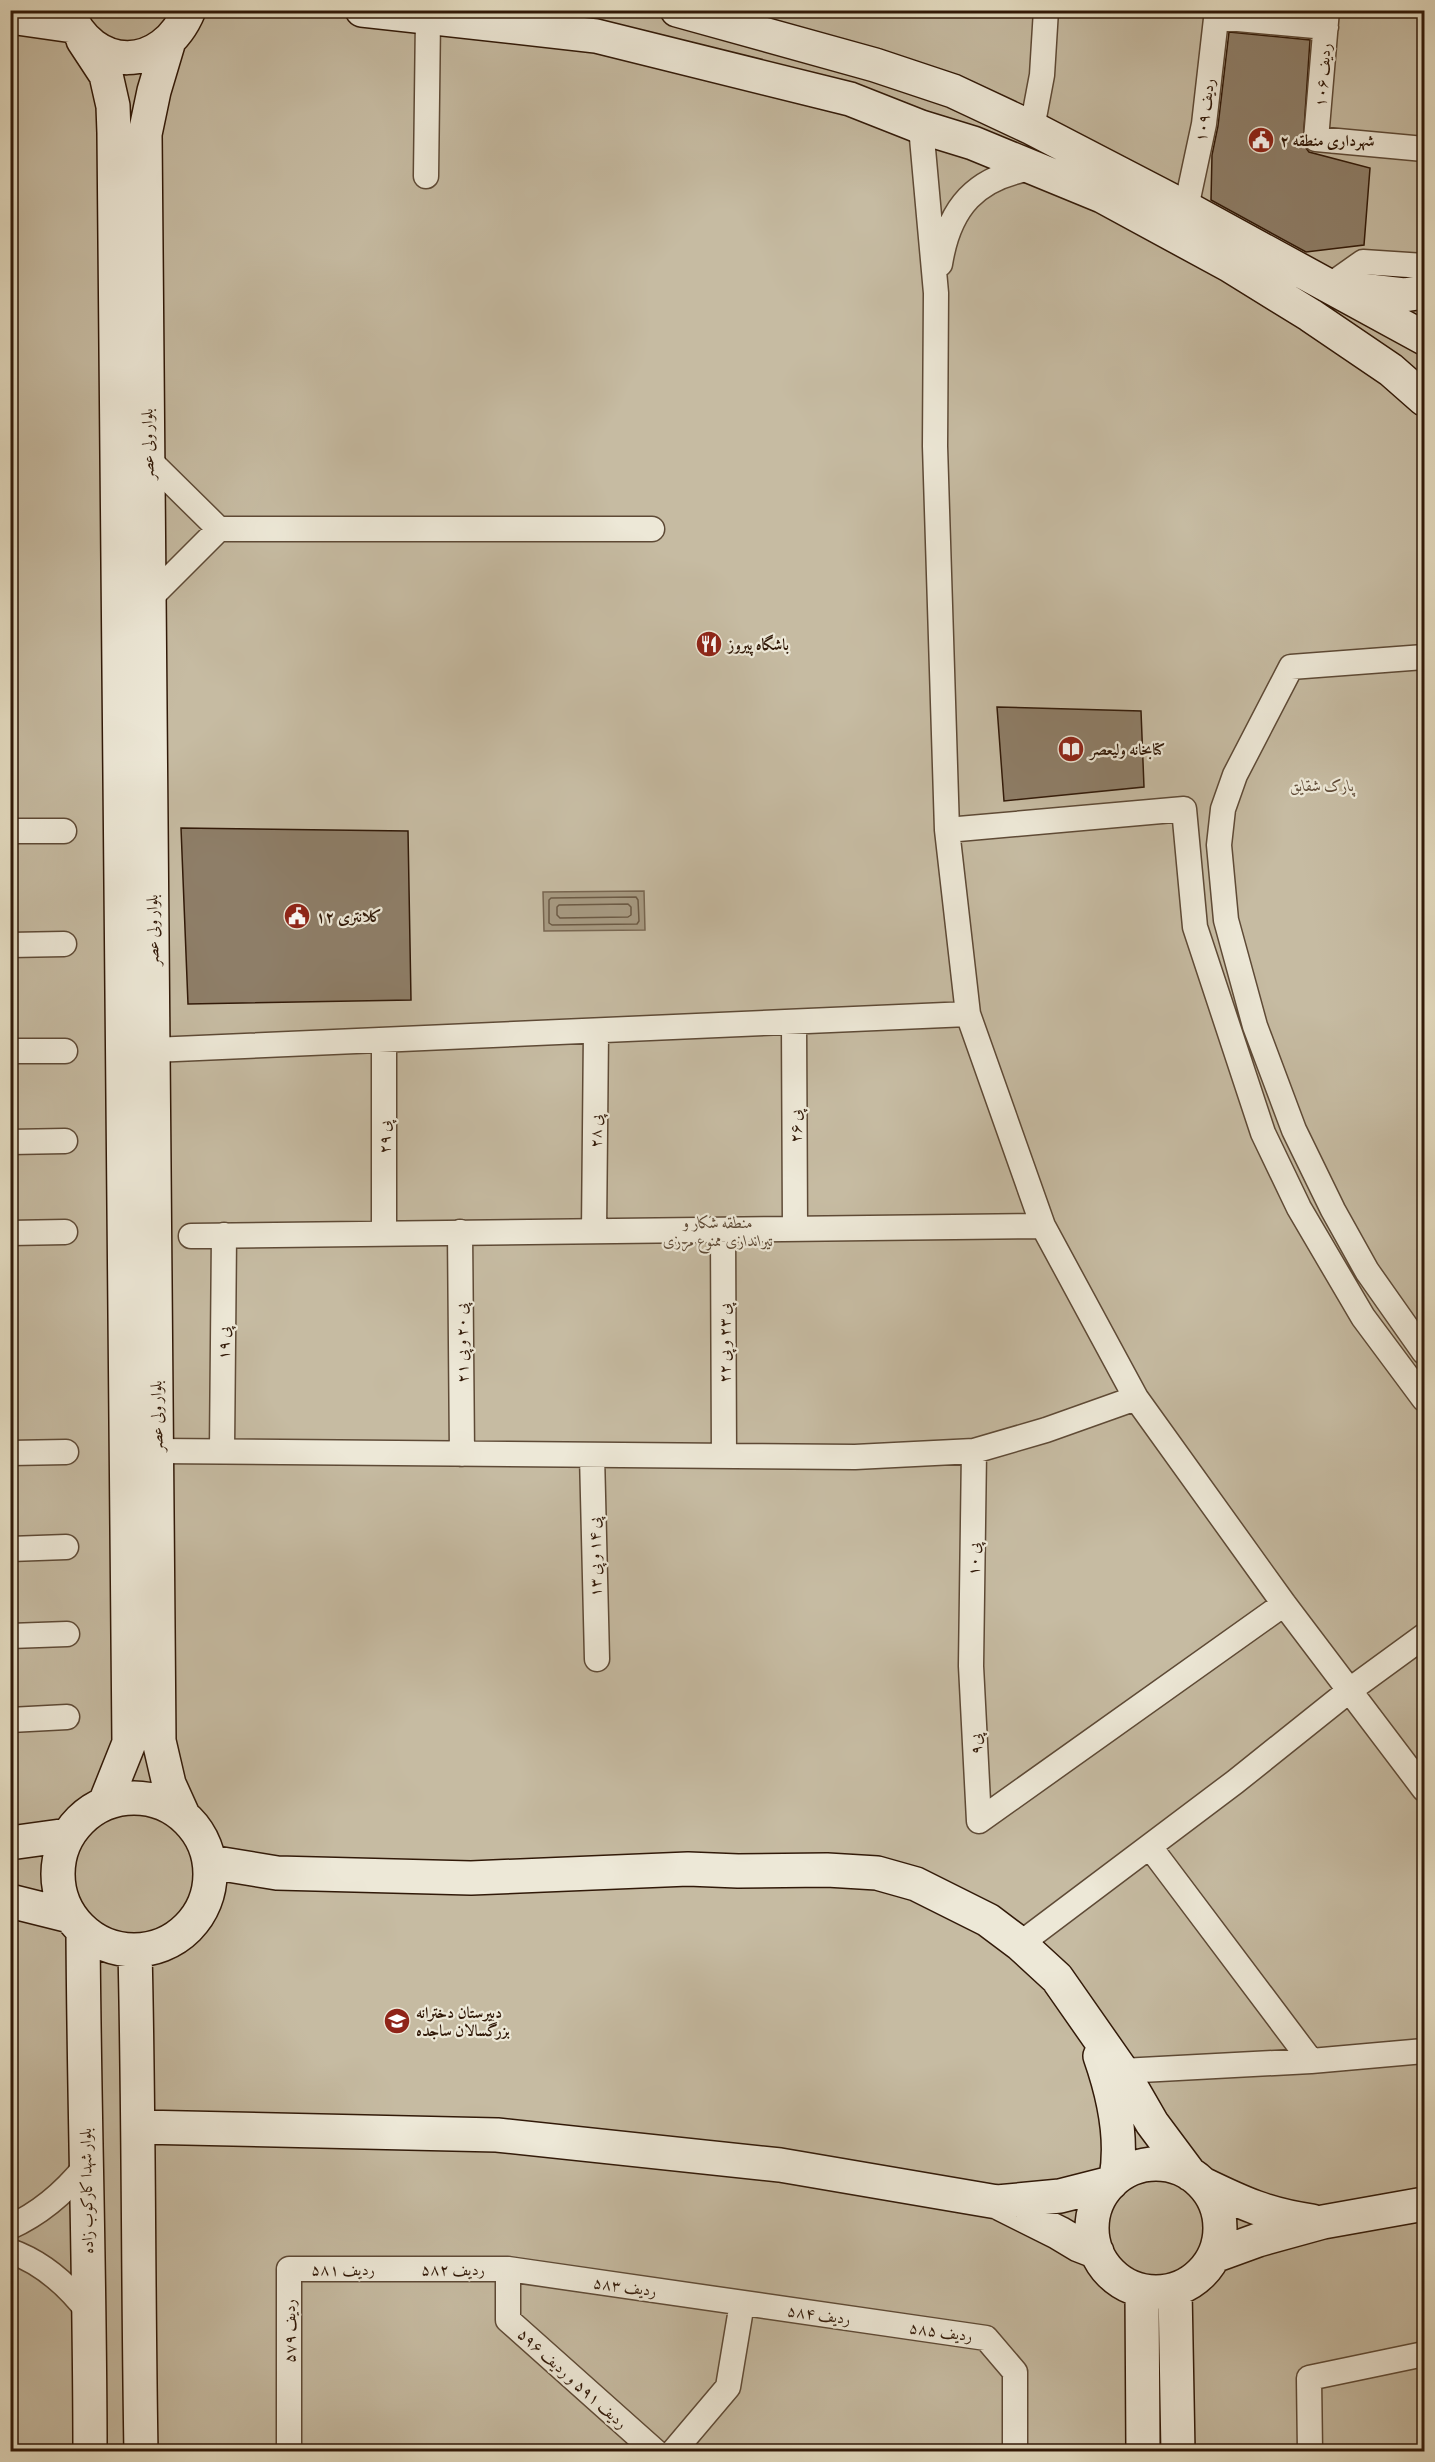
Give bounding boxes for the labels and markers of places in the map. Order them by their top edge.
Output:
public building icon: شهرداری منطقه ۲ [1246,125,1276,155]
place label: شهرداری منطقه ۲ [1280,131,1374,153]
restaurant icon: باشگاه پیروز [694,629,724,659]
place label: باشگاه پیروز [726,634,789,657]
library icon: کتابخانه ولیعصر [1056,734,1086,764]
place label: کتابخانه ولیعصر [1088,740,1165,762]
public building icon: کلانتری ۱۲ [282,901,312,931]
place label: کلانتری ۱۲ [316,907,382,929]
place label: دبیرستان دخترانه بزرگسالان ساجده [416,2003,510,2043]
school or university icon: دبیرستان دخترانه بزرگسالان ساجده [382,2006,412,2036]

